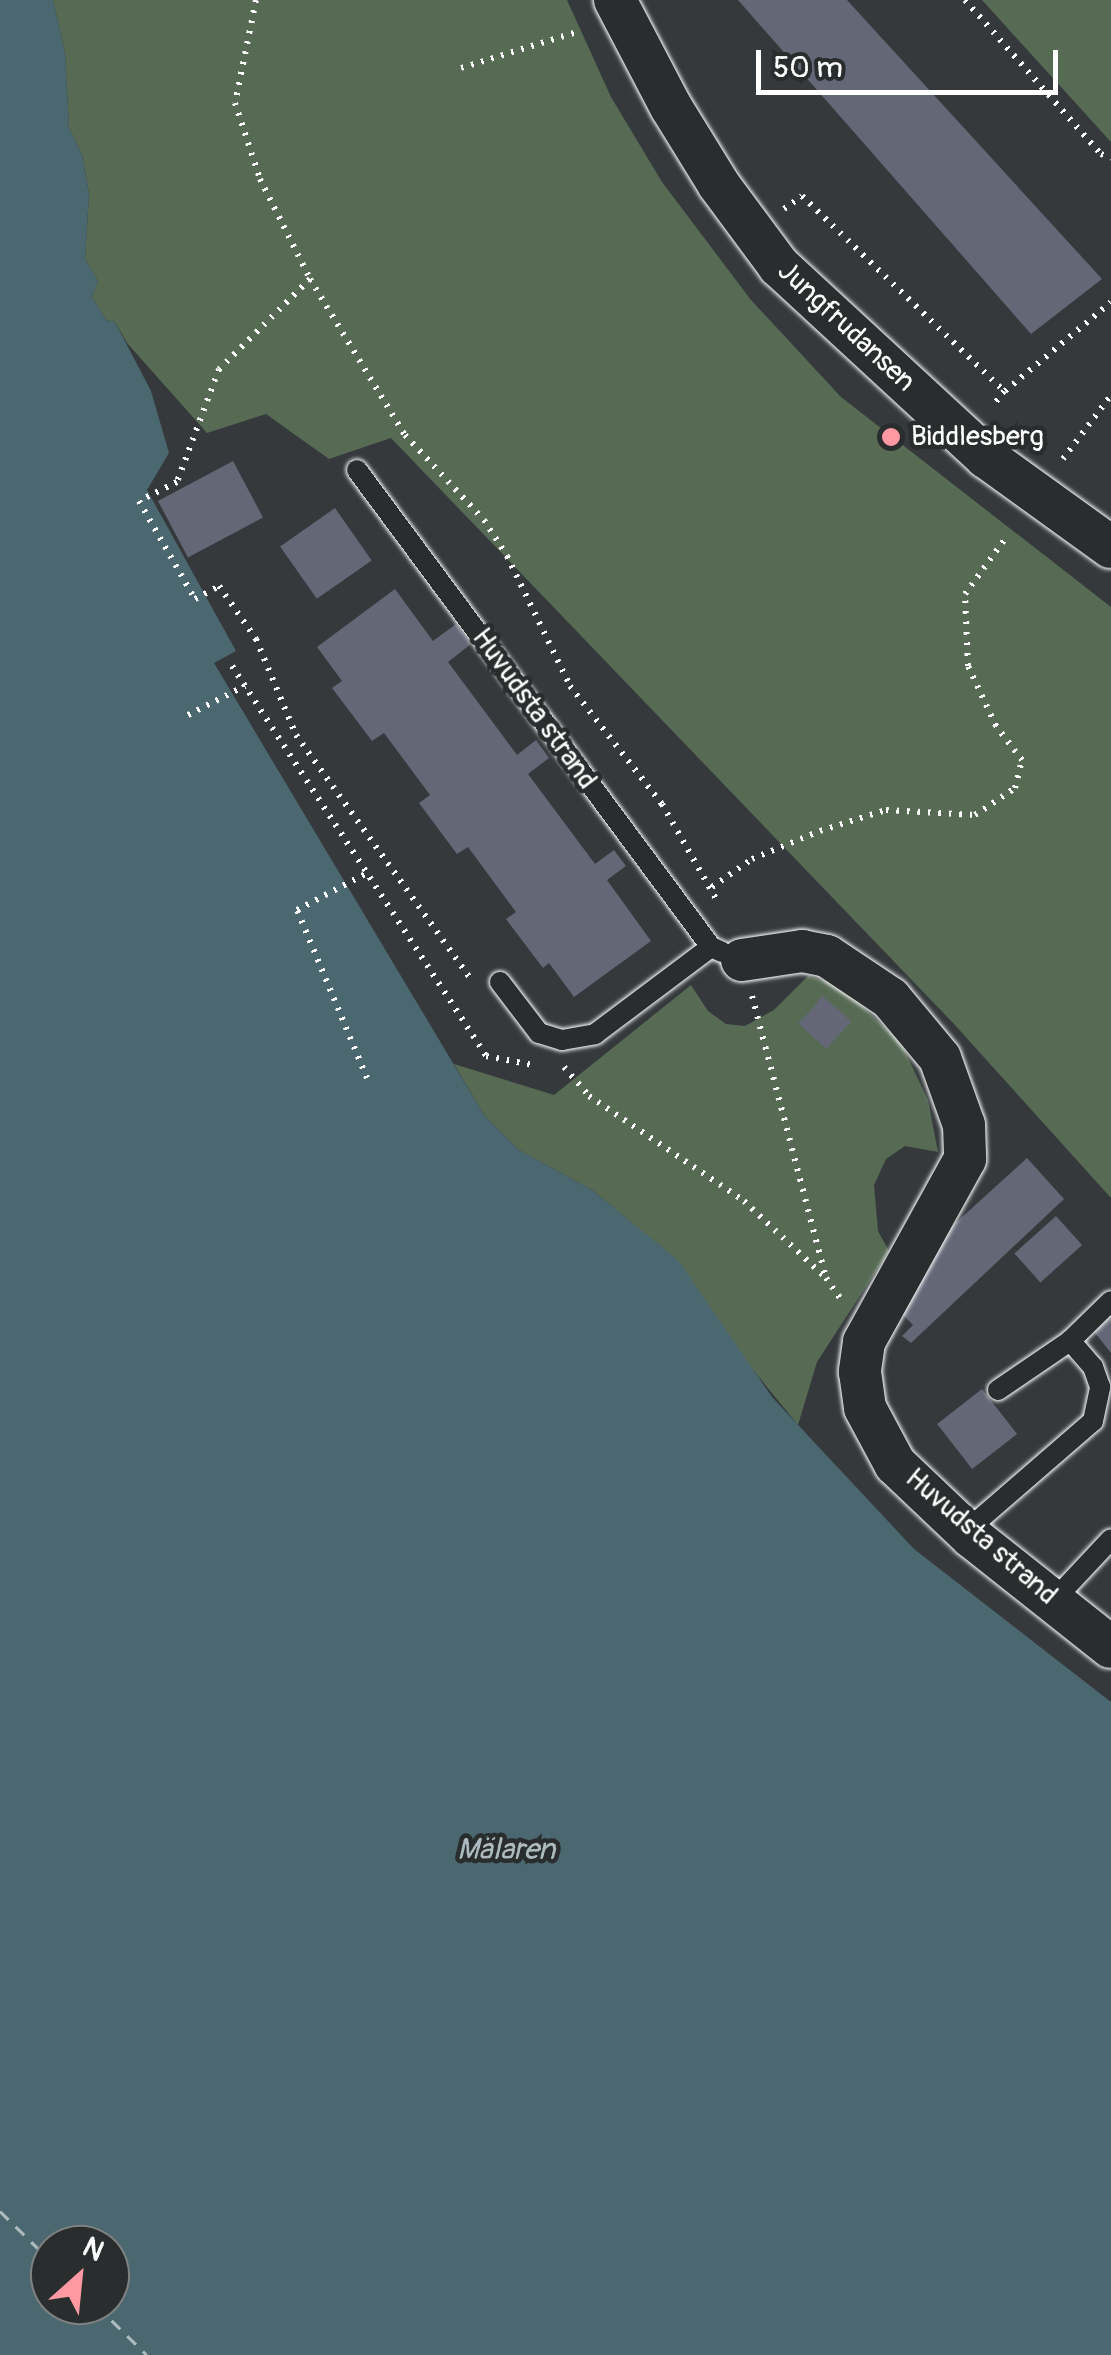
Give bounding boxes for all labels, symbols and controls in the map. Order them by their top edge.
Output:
scale bar [761,30,1064,92]
text: 50 m [773,49,843,86]
street label: Jungfrudansen [770,255,922,399]
place label: Biddlesberg [911,420,1044,454]
marker: Biddlesberg [880,426,902,448]
street label: Huvudsta strand [464,622,604,796]
street label: Huvudsta strand [898,1462,1064,1612]
water label: Mälaren [457,1832,555,1868]
north arrow [30,2225,130,2325]
text: N [77,2230,109,2269]

